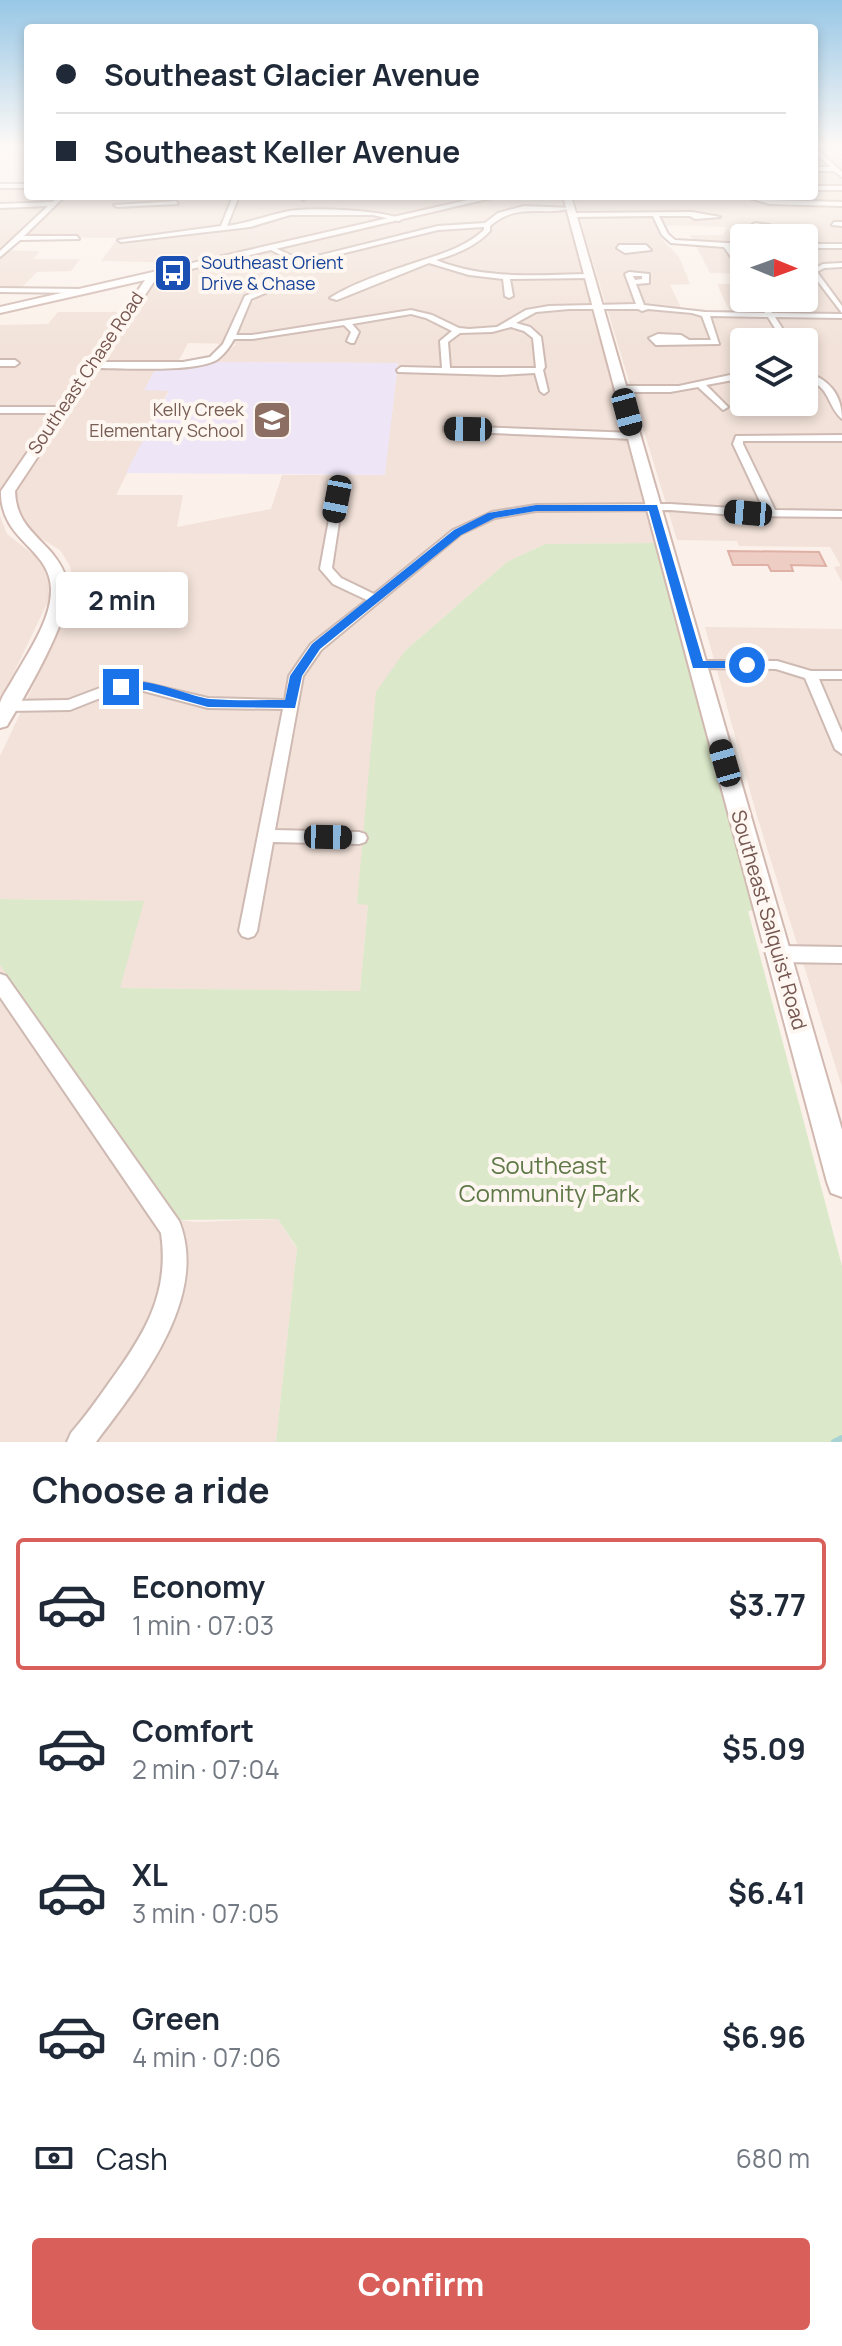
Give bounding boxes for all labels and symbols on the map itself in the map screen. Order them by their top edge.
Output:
north arrow [730,224,818,312]
place label: Southeast Orient Drive & Chase [201,250,344,295]
bus stop icon: Southeast Orient Drive & Chase [152,252,194,294]
street label: Southeast Chase Road [22,287,148,458]
car [609,386,645,438]
place label: Kelly Creek Elementary School [89,397,245,442]
school or university icon: Kelly Creek Elementary School [251,399,293,441]
car [444,417,492,441]
car [321,473,353,525]
car [723,499,773,527]
callout: 2 min [55,571,187,627]
route start [729,647,765,683]
route end [103,669,139,705]
car [707,737,743,789]
street label: Southeast Salquist Road [725,807,814,1033]
car [304,825,352,849]
park label: Southeast Community Park [459,1148,640,1209]

